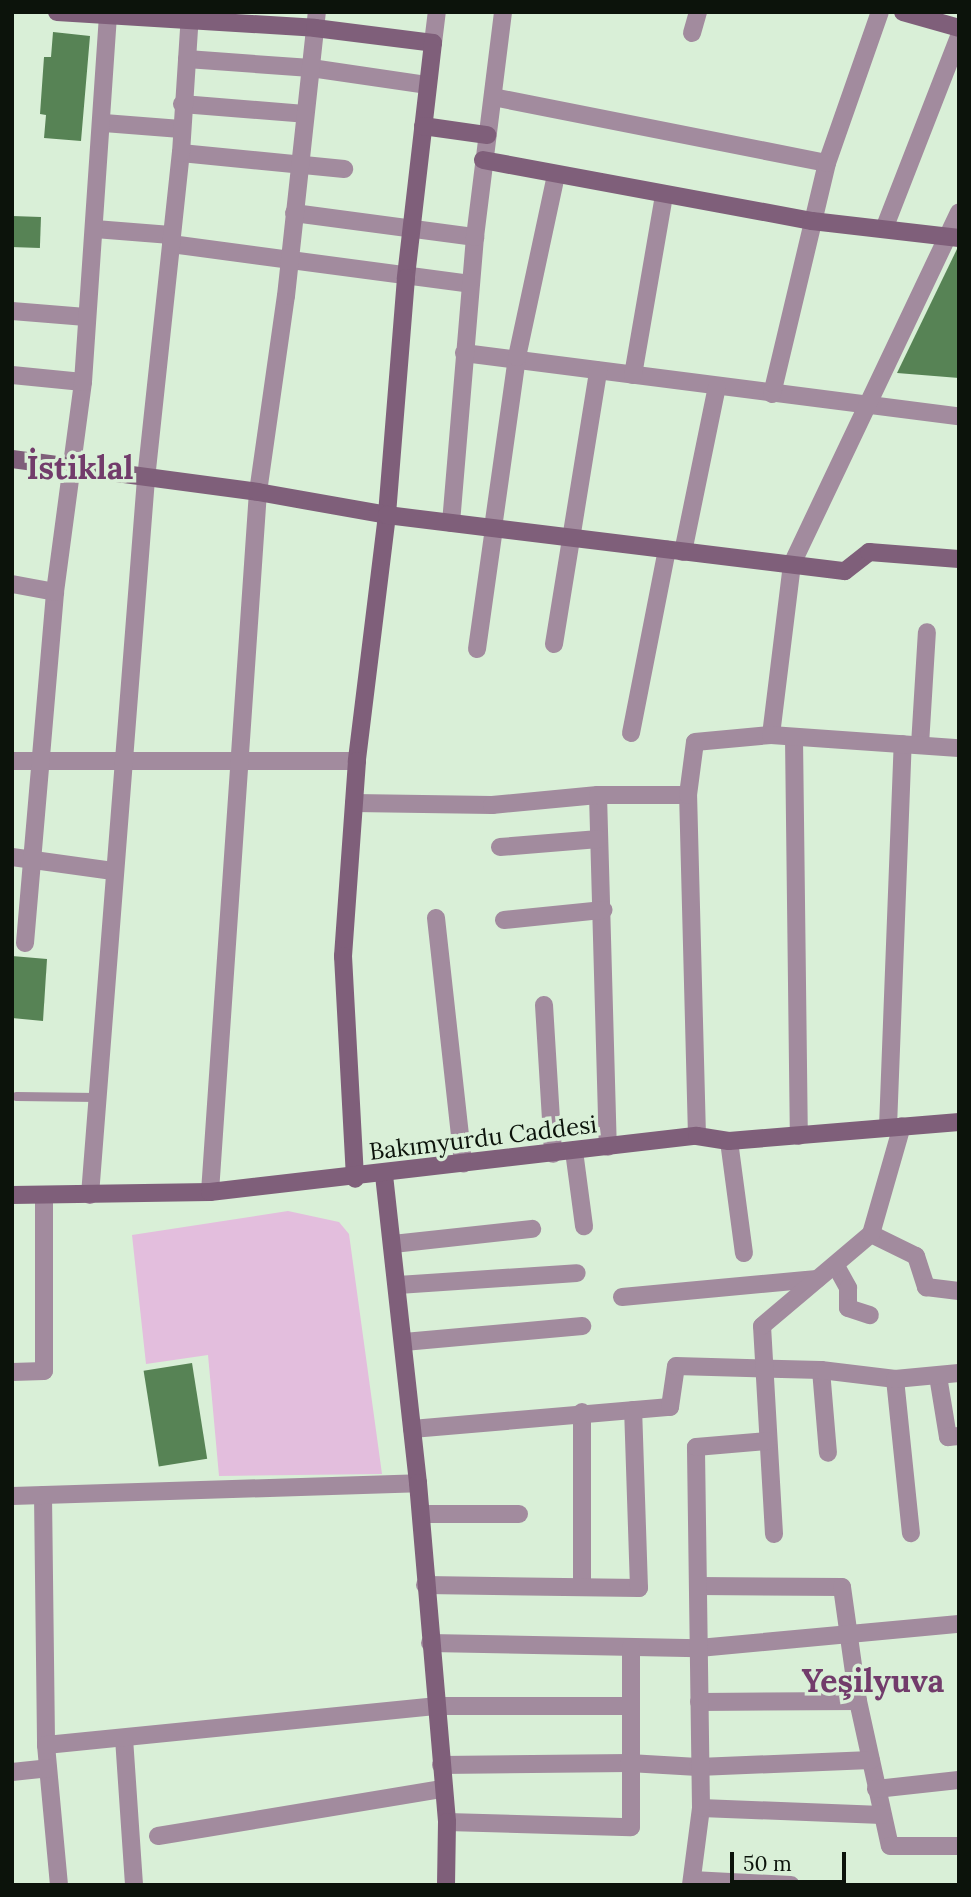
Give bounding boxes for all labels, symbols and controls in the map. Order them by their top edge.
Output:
district label: İstiklal [27,449,133,487]
street label: Bakımyurdu Caddesi [368,1110,598,1166]
district label: Yeşilyuva [802,1662,944,1700]
scale bar [733,1838,848,1882]
text: 50 m [743,1850,792,1877]

